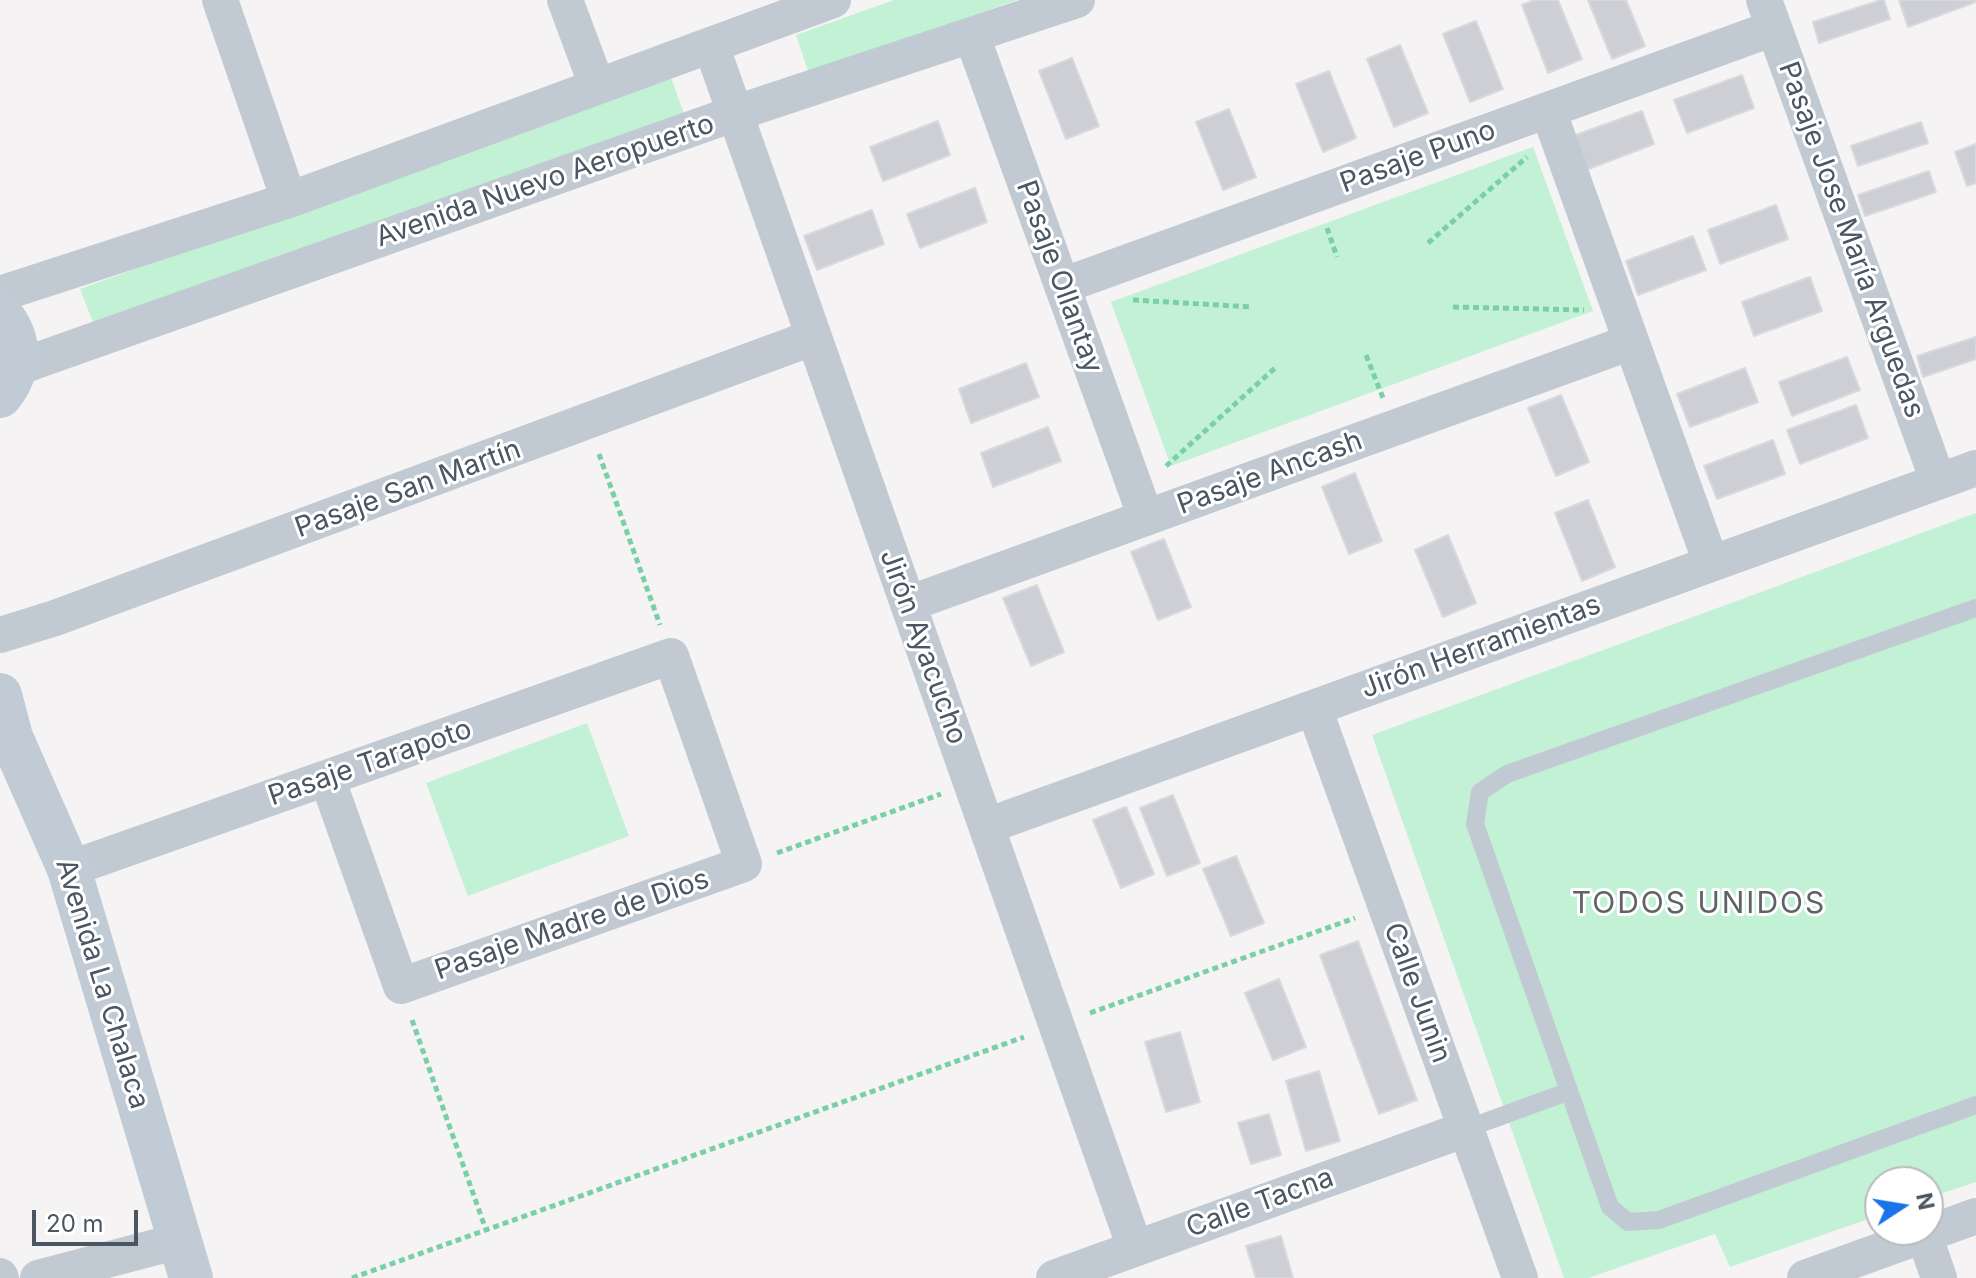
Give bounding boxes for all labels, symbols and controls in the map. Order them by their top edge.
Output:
street label: Pasaje Jose María Arguedas [1771,57,1931,423]
street label: Avenida Nuevo Aeropuerto [371,107,719,255]
street label: Pasaje Puno [1336,113,1500,201]
street label: Pasaje Ollantay [1009,176,1109,378]
street label: Pasaje Ancash [1173,424,1367,522]
street label: Pasaje San Martín [291,433,525,545]
street label: Jirón Ayacucho [872,545,974,749]
street label: Jirón Herramientas [1357,588,1605,706]
street label: Pasaje Tarapoto [264,712,476,814]
street label: Avenida La Chalaca [48,855,156,1113]
street label: Pasaje Madre de Dios [431,862,713,988]
district label: TODOS UNIDOS [1572,886,1826,922]
street label: Calle Junin [1376,918,1458,1068]
street label: Calle Tacna [1182,1161,1338,1245]
north arrow [1864,1166,1944,1246]
text: N [1911,1191,1940,1212]
scale bar [36,1194,142,1244]
text: 20 m [46,1209,104,1238]

